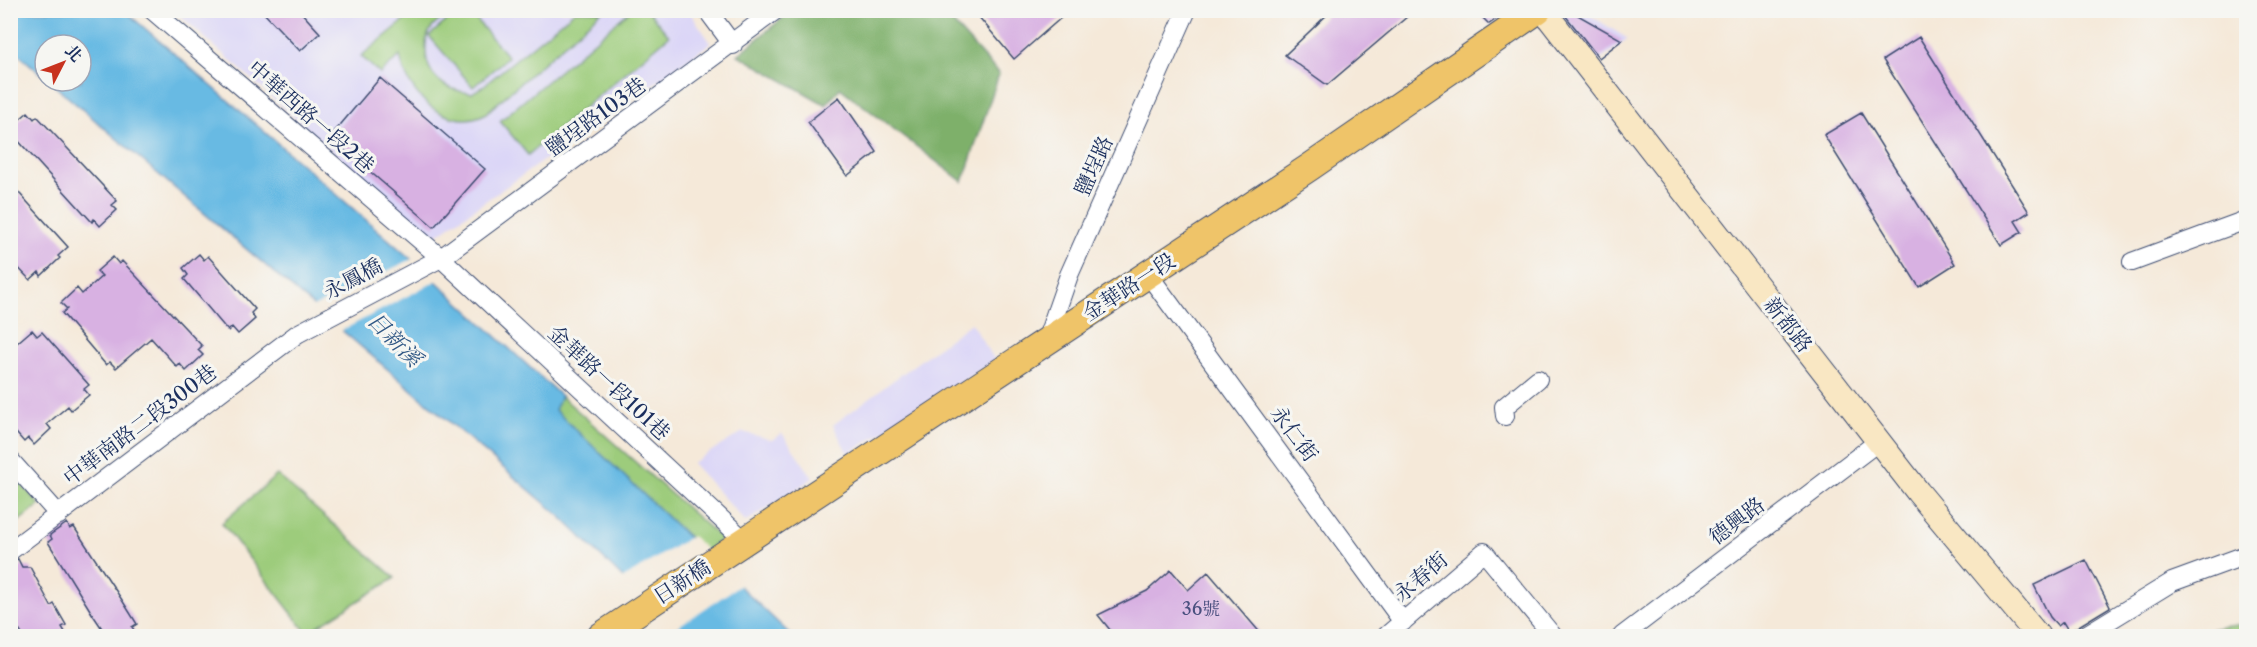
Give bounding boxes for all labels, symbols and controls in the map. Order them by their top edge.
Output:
north arrow [33,33,93,93]
text: 北 [61,40,87,66]
street label: 中華西路一段2巷 [243,55,380,178]
street label: 鹽埕路103巷 [541,72,651,161]
street label: 鹽埕路 [1069,132,1118,200]
street label: 金華路一段 [1078,248,1180,326]
street label: 永鳳橋 [319,253,386,304]
street label: 新都路 [1759,292,1818,357]
water label: 日新溪 [362,306,429,374]
street label: 金華路一段101巷 [543,320,675,445]
street label: 中華南路二段300巷 [58,359,221,490]
street label: 永仁街 [1265,401,1323,466]
street label: 德興路 [1704,492,1769,550]
street label: 永春街 [1389,547,1453,607]
street label: 日新橋 [649,554,715,609]
house number: 36號 [1182,598,1220,620]

